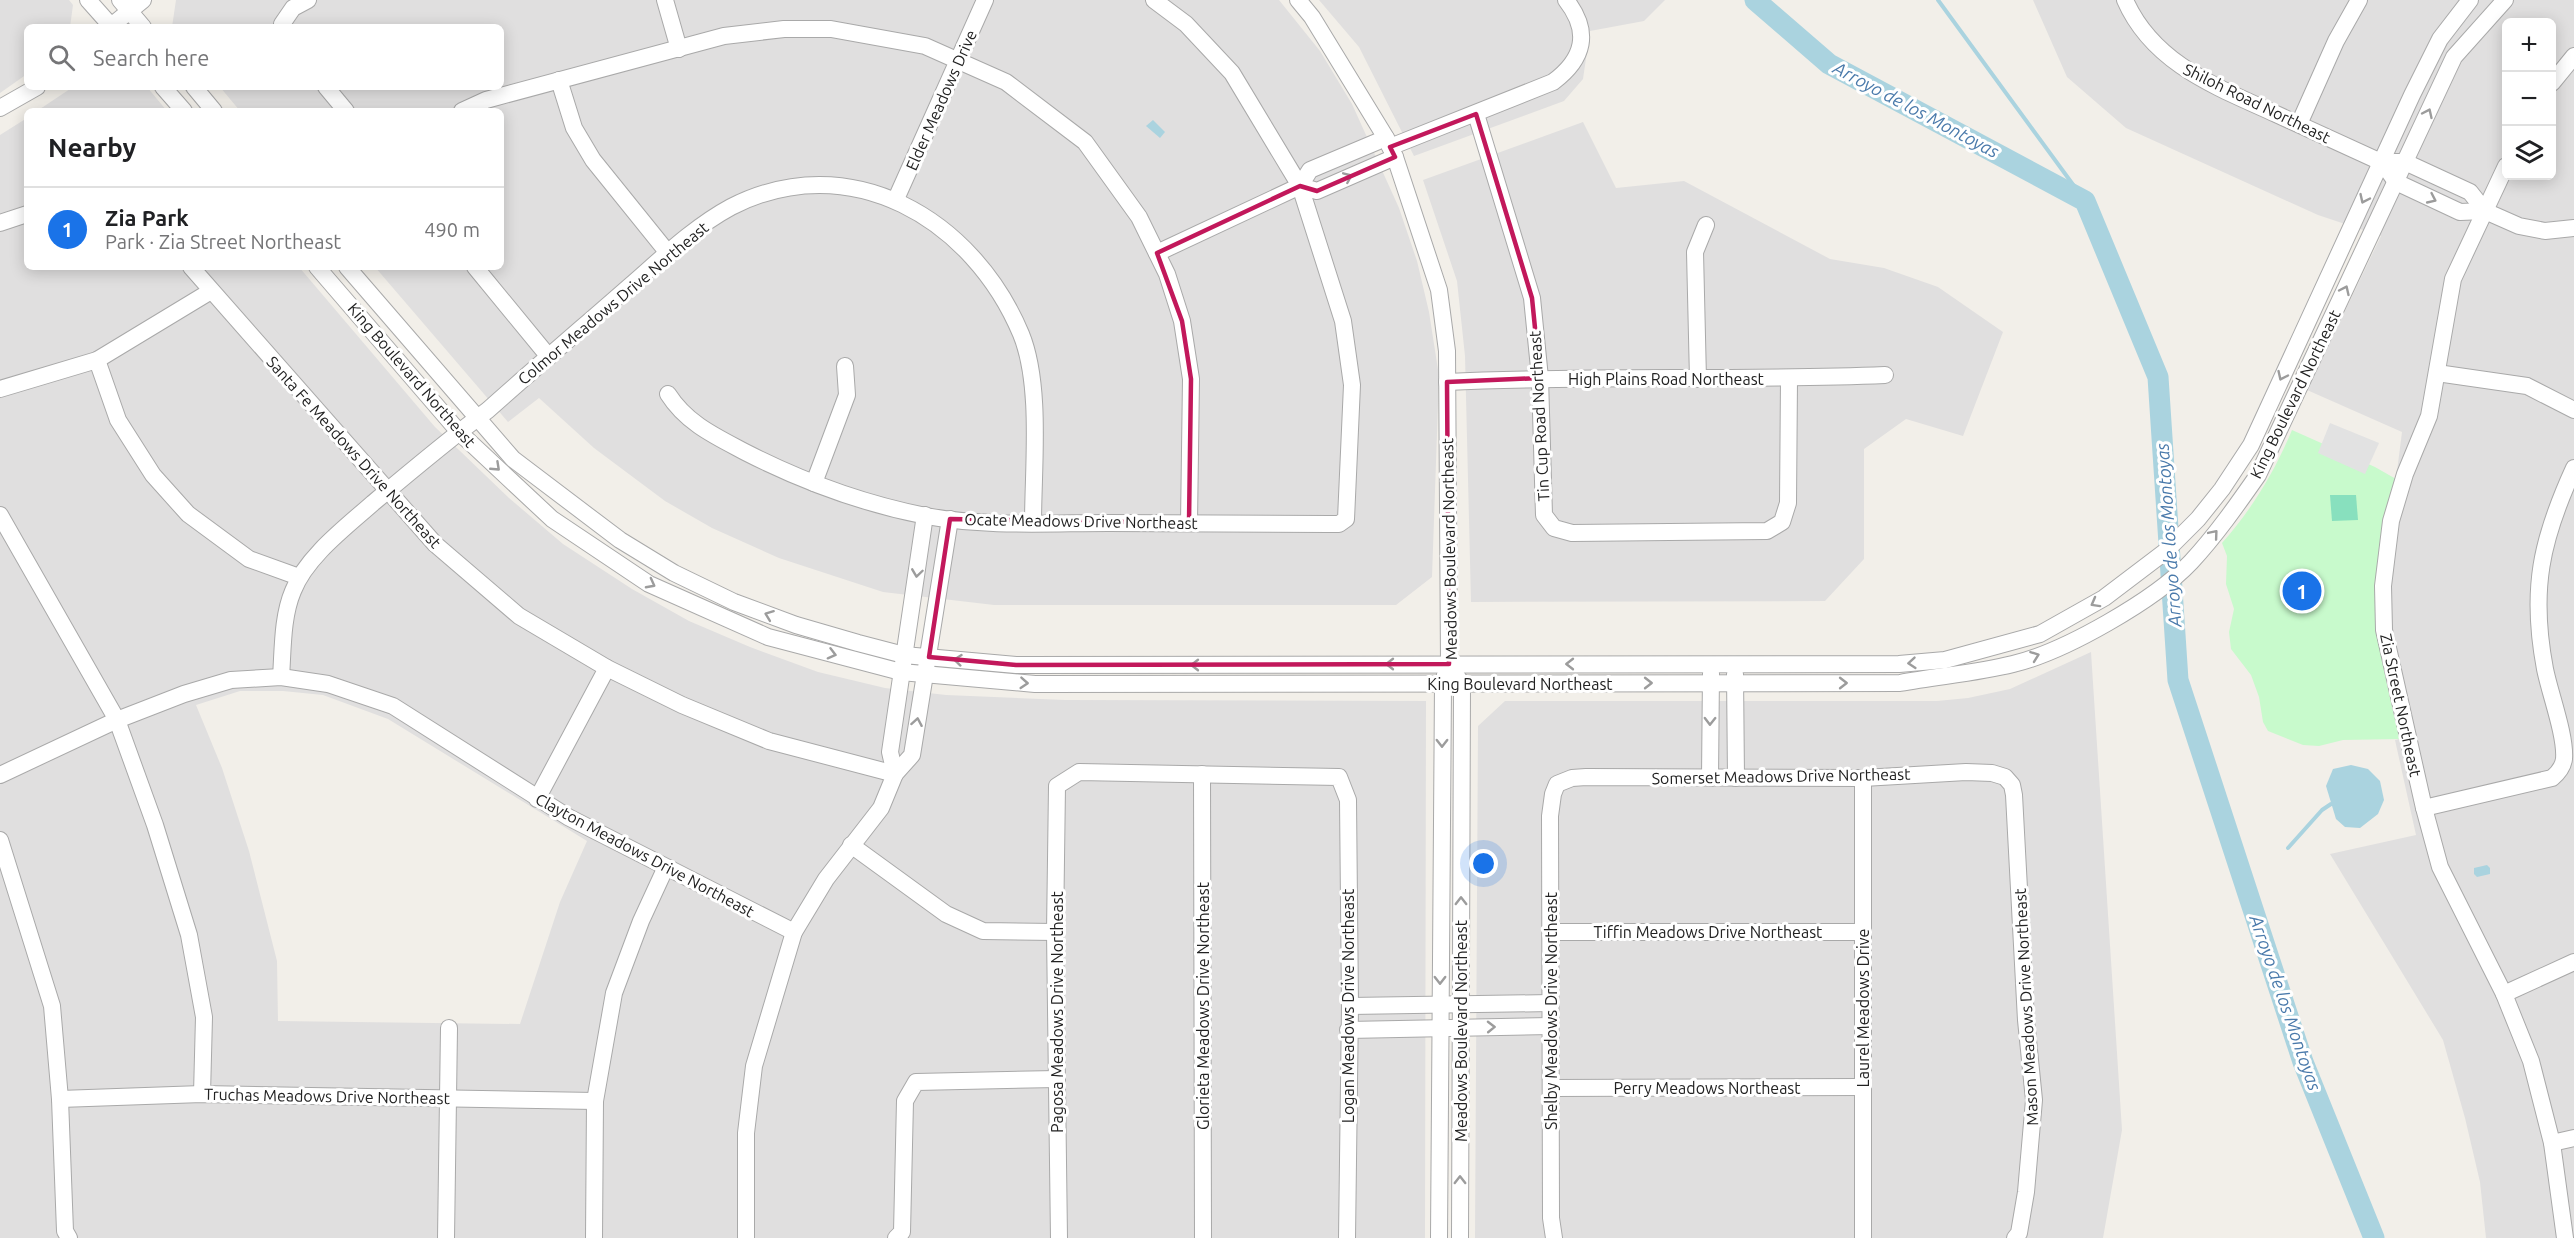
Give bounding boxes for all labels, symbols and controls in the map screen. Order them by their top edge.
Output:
map controls [2502,18,2556,180]
button: + [2502,18,2556,72]
search box [24,24,504,90]
street label: Elder Meadows Drive [902,27,980,173]
icon: search [45,41,78,74]
text: Search here [93,45,209,70]
water label: Arroyo de los Montoyas [1830,57,2003,161]
street label: Shiloh Road Northeast [2181,60,2334,147]
button: − [2502,72,2556,126]
one-way arrow [2421,109,2433,120]
button: layers [2502,126,2556,180]
text: Nearby [48,133,136,162]
one-way arrow [1342,173,1353,185]
one-way arrow [2426,191,2437,203]
one-way arrow [2359,192,2371,203]
text: Zia Park [105,205,189,230]
text: 1 [62,218,73,241]
text: 490 m [424,218,480,241]
street label: Colmor Meadows Drive Northeast [514,218,712,388]
text: Park · Zia Street Northeast [105,230,341,253]
one-way arrow [2338,285,2350,296]
street label: King Boulevard Northeast [344,299,480,451]
street label: King Boulevard Northeast [2246,306,2344,481]
street label: Tin Cup Road Northeast [1526,330,1552,502]
street label: Santa Fe Meadows Drive Northeast [263,353,445,552]
street label: High Plains Road Northeast [1568,370,1765,388]
one-way arrow [2278,370,2290,381]
street label: Meadows Boulevard Northeast [1438,437,1460,660]
water label: Arroyo de los Montoyas [2152,442,2184,629]
one-way arrow [490,460,500,471]
street label: Ocate Meadows Drive Northeast [964,510,1199,532]
one-way arrow [2207,530,2218,541]
pin: 1 [2282,568,2322,614]
one-way arrow [911,569,923,578]
one-way arrow [645,577,655,588]
one-way arrow [2091,596,2102,607]
one-way arrow [765,610,775,623]
street label: Zia Street Northeast [2377,632,2425,779]
one-way arrow [827,647,837,659]
one-way arrow [2029,651,2040,664]
one-way arrow [954,654,963,667]
one-way arrow [1908,656,1917,669]
one-way arrow [1386,658,1395,670]
one-way arrow [1566,658,1575,670]
one-way arrow [1191,659,1200,671]
street label: King Boulevard Northeast [1427,675,1613,693]
one-way arrow [1020,677,1029,690]
one-way arrow [1644,677,1653,689]
one-way arrow [1839,677,1848,689]
one-way arrow [1704,716,1716,725]
one-way arrow [910,717,923,727]
one-way arrow [1436,738,1448,747]
street label: Somerset Meadows Drive Northeast [1651,765,1911,787]
street label: Clayton Meadows Drive Northeast [533,790,758,921]
your location [1469,849,1498,878]
street label: Glorieta Meadows Drive Northeast [1194,881,1212,1130]
street label: Mason Meadows Drive Northeast [2011,887,2041,1126]
street label: Logan Meadows Drive Northeast [1339,888,1357,1123]
street label: Pagosa Meadows Drive Northeast [1048,890,1066,1133]
street label: Shelby Meadows Drive Northeast [1542,891,1560,1130]
one-way arrow [1455,896,1468,905]
water label: Arroyo de los Montoyas [2246,911,2326,1094]
street label: Meadows Boulevard Northeast [1452,919,1470,1142]
street label: Tiffin Meadows Drive Northeast [1594,923,1823,941]
street label: Laurel Meadows Drive [1854,929,1872,1087]
one-way arrow [1434,975,1446,984]
one-way arrow [1486,1021,1495,1034]
street label: Perry Meadows Northeast [1613,1079,1801,1097]
street label: Truchas Meadows Drive Northeast [204,1085,451,1107]
one-way arrow [1454,1175,1466,1184]

